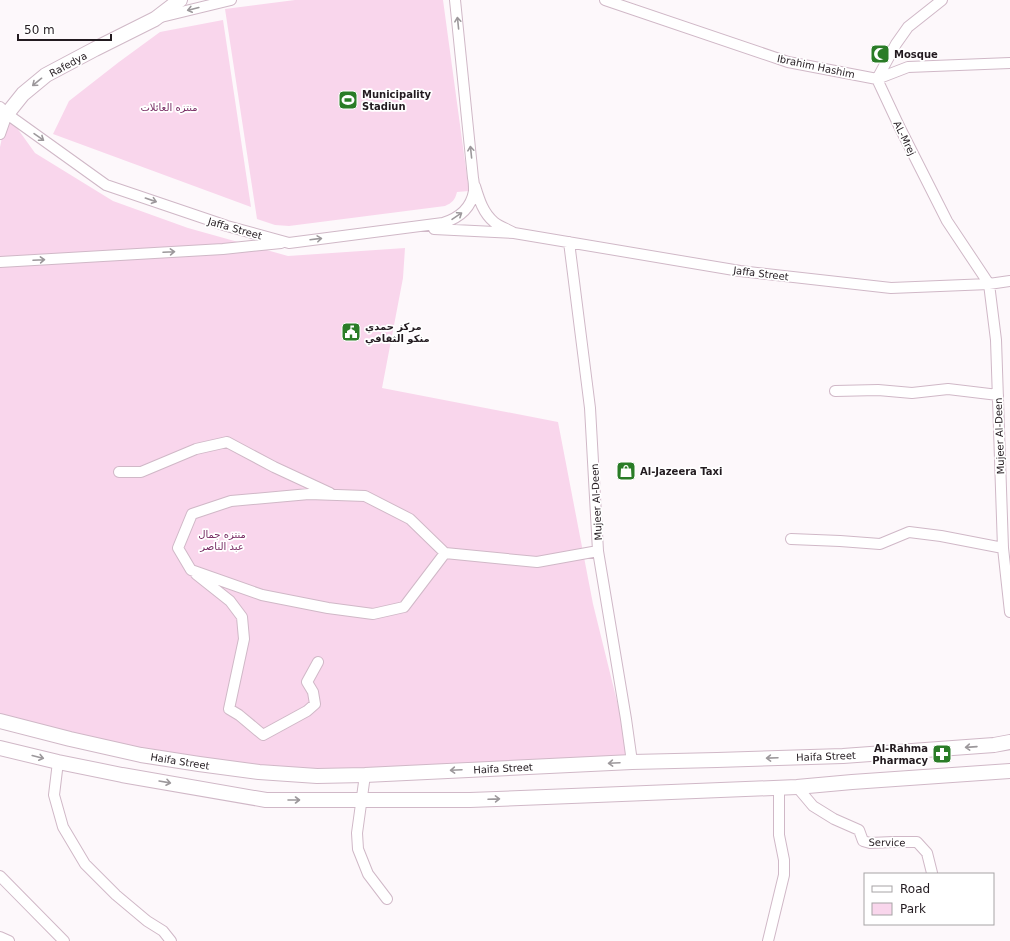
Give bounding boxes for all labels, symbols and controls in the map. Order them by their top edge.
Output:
one-way arrow [187,6,200,14]
scale bar [18,16,111,42]
one-way arrow [454,17,461,30]
text: 50 m [24,23,55,37]
mosque icon: Mosque [869,43,891,65]
place label: Mosque [894,49,938,60]
street label: Rafedya [48,50,89,79]
street label: Ibrahim Hashim [776,53,856,80]
one-way arrow [32,78,43,87]
sports icon: Municipality Stadiun [337,89,359,111]
place label: Municipality Stadiun [362,89,432,112]
park label: منتزه العائلات [140,102,198,113]
street label: AL-Mrej [891,119,918,157]
one-way arrow [33,133,44,141]
one-way arrow [467,146,475,159]
one-way arrow [144,197,157,204]
one-way arrow [452,212,463,220]
street label: Jaffa Street [206,215,263,241]
one-way arrow [309,235,322,243]
one-way arrow [162,249,175,256]
one-way arrow [32,256,45,264]
street label: Jaffa Street [732,265,789,282]
public building icon: مركز حمدي منكو الثقافي [340,321,362,343]
place label: مركز حمدي منكو الثقافي [365,321,430,345]
street label: Mujeer Al-Deen [993,397,1006,475]
shop icon: Al-Jazeera Taxi [615,460,637,482]
street label: Mujeer Al-Deen [589,463,604,541]
place label: Al-Jazeera Taxi [640,466,723,477]
park label: منتزه جمال عبد الناصر [198,529,246,552]
place label: Al-Rahma Pharmacy [872,743,928,766]
pharmacy icon: Al-Rahma Pharmacy [931,743,953,765]
one-way arrow [965,743,978,750]
street label: Haifa Street [796,750,856,763]
street label: Haifa Street [150,751,210,772]
one-way arrow [31,754,44,761]
one-way arrow [766,754,779,762]
one-way arrow [608,759,621,766]
street label: Haifa Street [473,761,533,776]
one-way arrow [450,766,463,774]
one-way arrow [158,778,171,786]
one-way arrow [487,795,500,803]
one-way arrow [287,796,300,804]
street label: Service [868,837,906,848]
legend [864,873,994,925]
text: Road [900,882,930,896]
text: Park [900,902,926,916]

